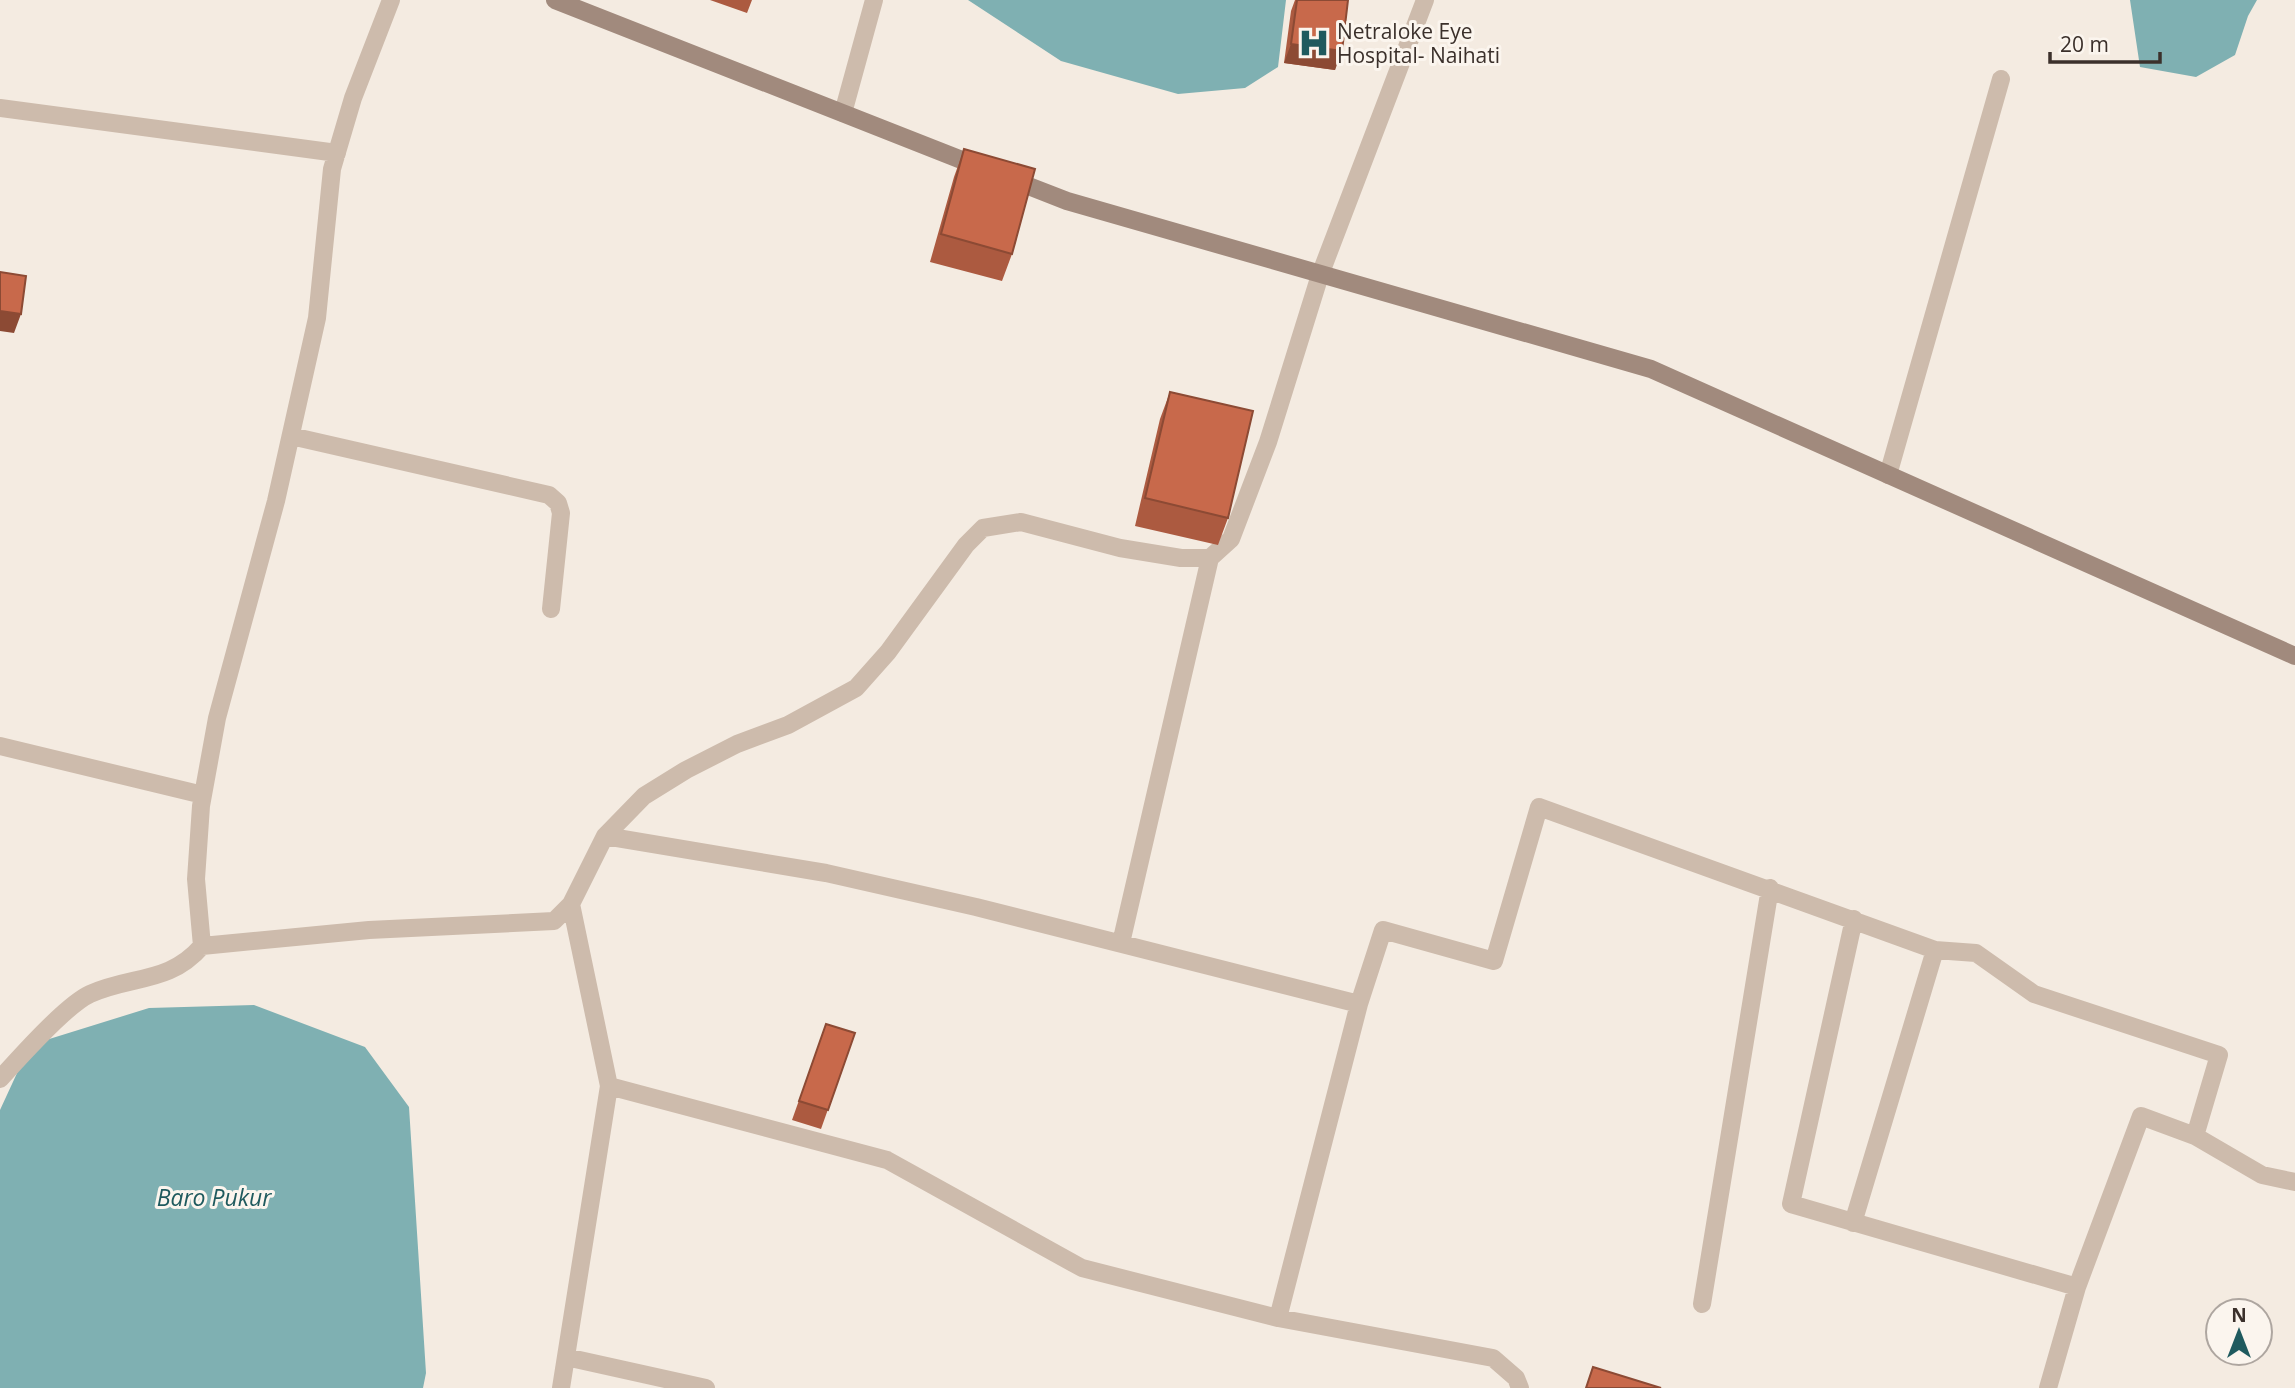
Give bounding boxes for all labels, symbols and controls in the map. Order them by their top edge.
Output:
place label: Netraloke Eye Hospital- Naihati [1337,17,1500,69]
scale bar [2050,21,2160,65]
hospital icon: Netraloke Eye Hospital- Naihati [1297,26,1331,60]
text: 20 m [2060,30,2109,58]
water label: Baro Pukur [157,1181,272,1213]
north arrow [2204,1297,2274,1367]
text: N [2231,1302,2247,1328]

